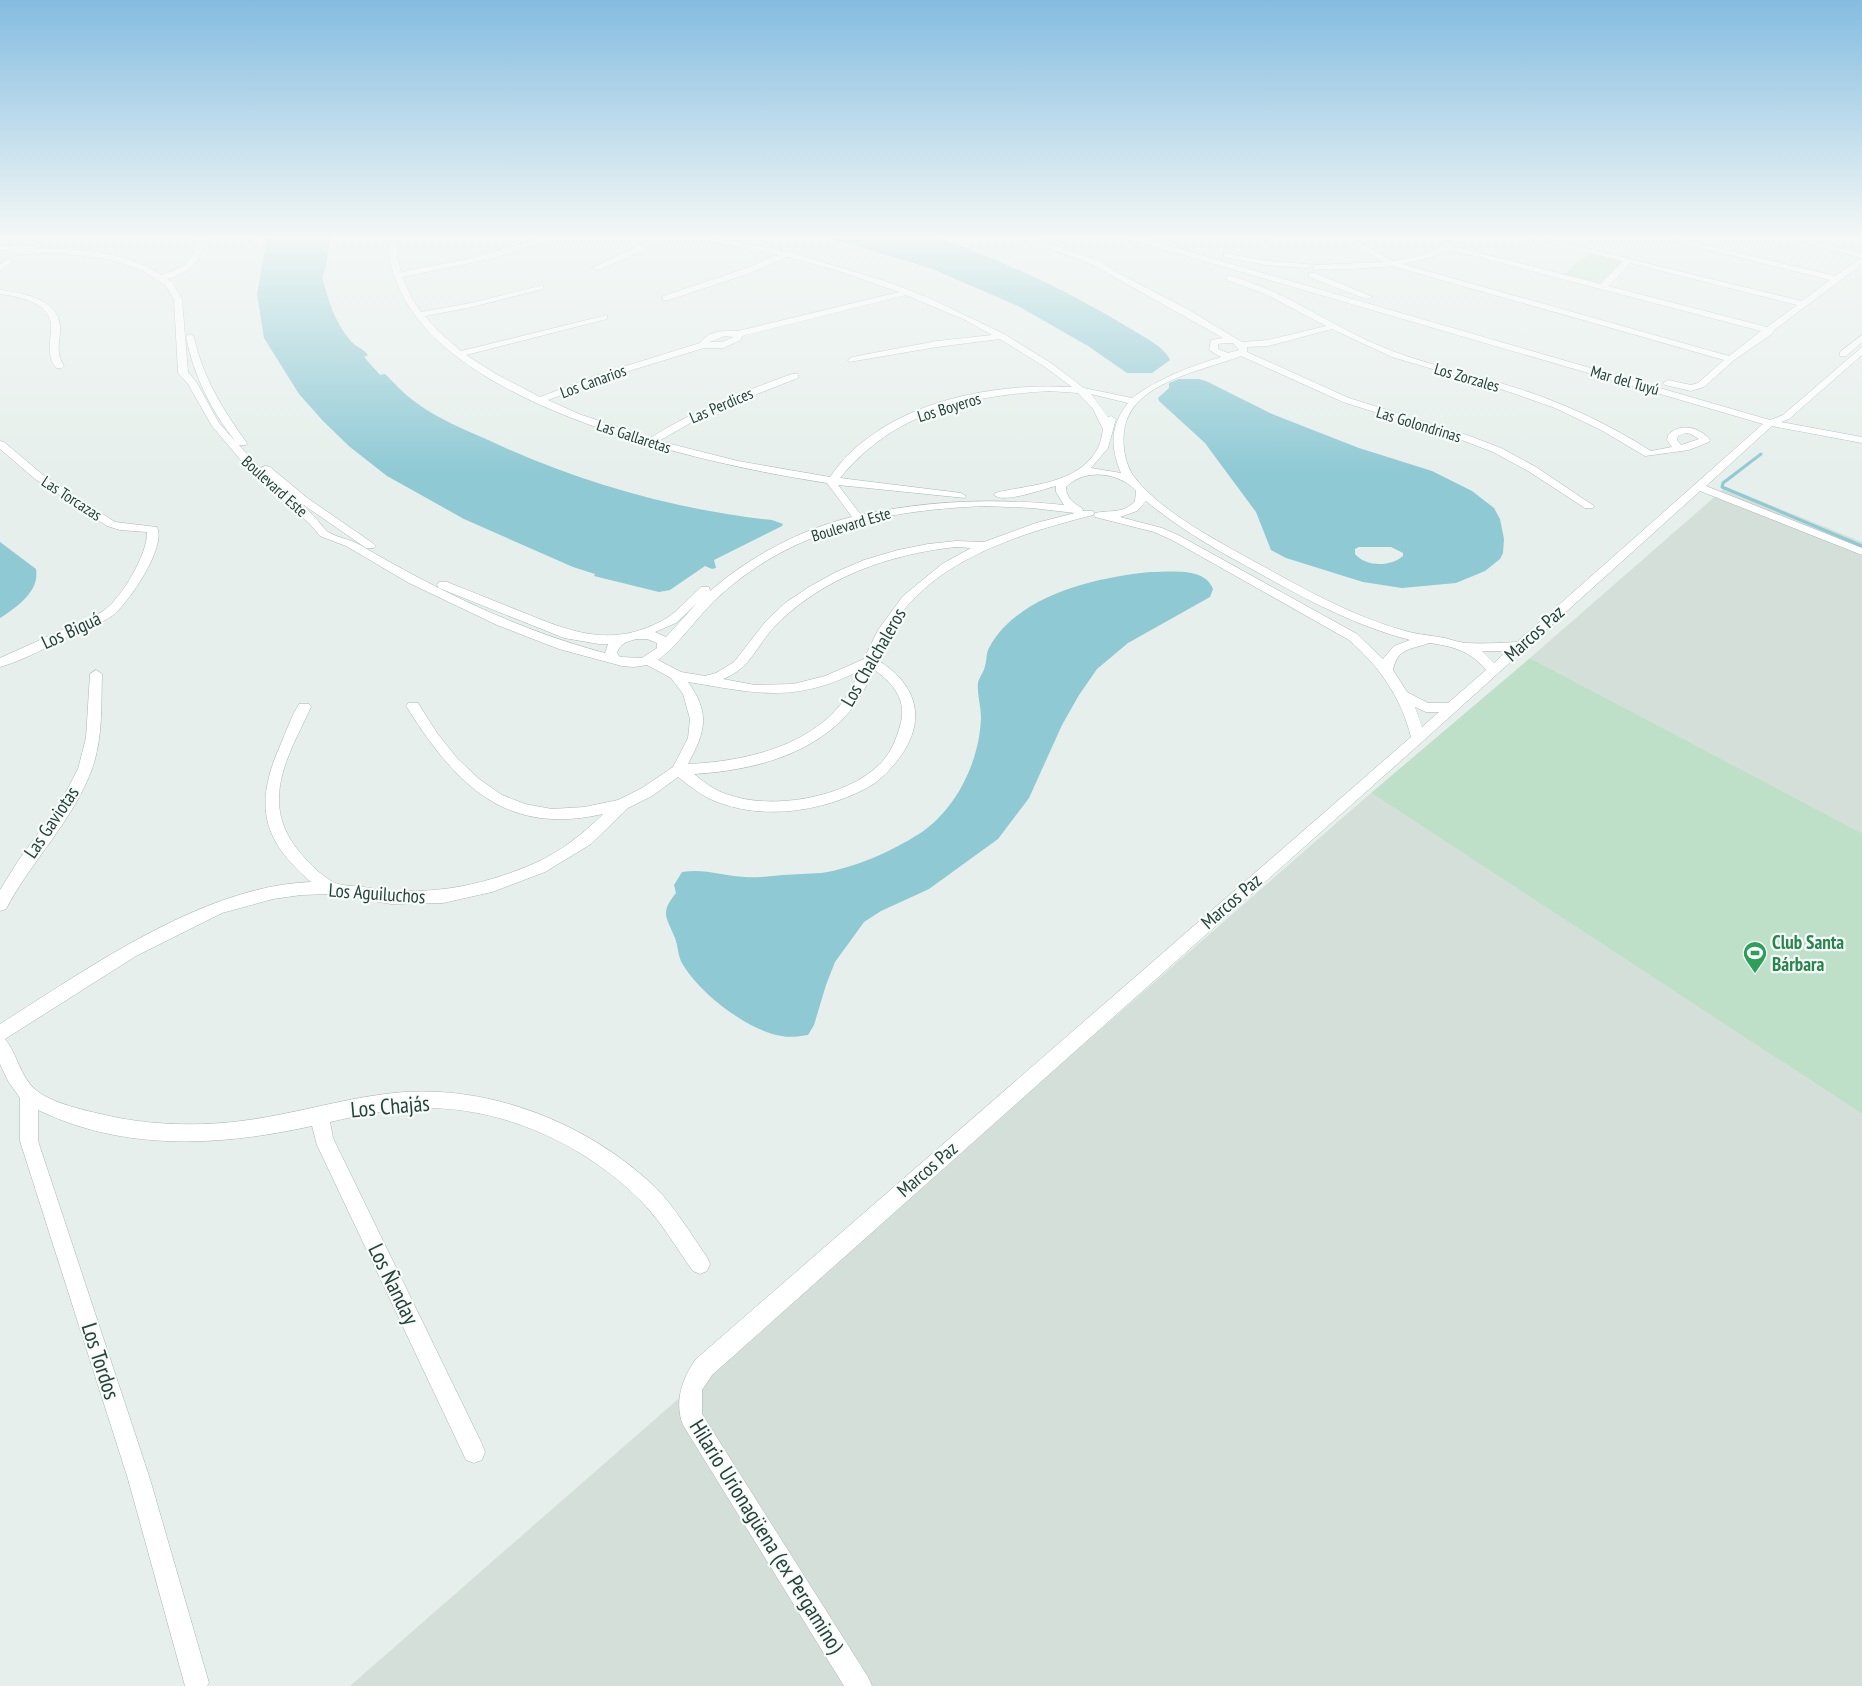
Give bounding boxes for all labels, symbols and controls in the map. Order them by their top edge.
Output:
street label: Los Zorzales [1432,358,1502,396]
street label: Los Canarios [557,360,629,402]
street label: Mar del Tuyú [1588,361,1662,399]
street label: Las Perdices [686,383,756,427]
street label: Los Boyeros [915,388,983,426]
street label: Las Golondrinas [1374,402,1464,446]
street label: Las Gallaretas [594,415,674,457]
street label: Boulevard Este [238,451,312,521]
street label: Las Torcazas [38,471,106,525]
street label: Boulevard Este [809,502,893,546]
street label: Marcos Paz [1499,600,1569,666]
street label: Los Chalchaleros [835,604,911,710]
street label: Los Biguá [37,606,105,654]
street label: Las Gaviotas [18,781,84,863]
street label: Marcos Paz [1196,868,1266,934]
street label: Los Aguiluchos [328,878,426,908]
place label: Club Santa Bárbara [1772,930,1844,976]
sports icon: Club Santa Bárbara [1742,940,1768,974]
street label: Los Chajás [349,1089,431,1123]
street label: Marcos Paz [892,1136,962,1202]
street label: Los Ñanday [362,1239,426,1330]
street label: Los Tordos [76,1319,126,1403]
street label: Hilario Urionagüena (ex Pergamino) [684,1414,851,1659]

